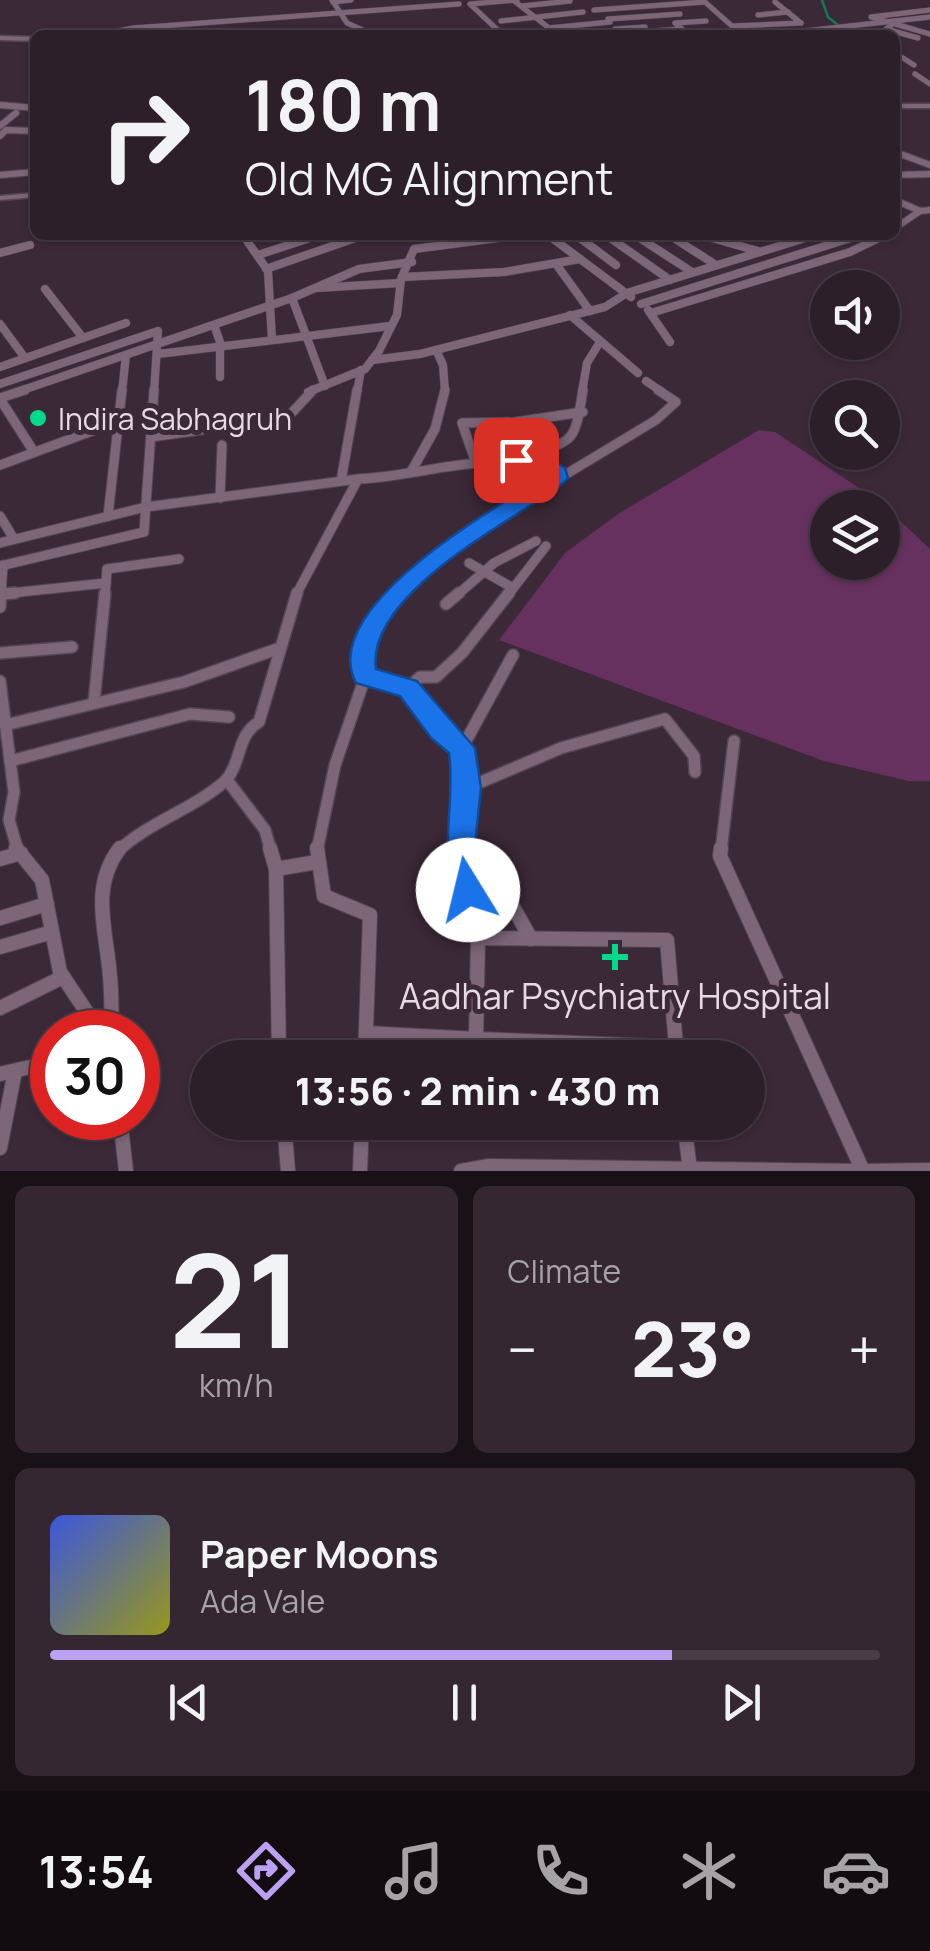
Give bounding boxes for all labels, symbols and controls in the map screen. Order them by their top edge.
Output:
text: 180 m [245,56,442,152]
icon: right [80,70,210,200]
text: Old MG Alignment [245,147,614,209]
map controls [810,270,900,580]
button: sound [810,270,900,360]
button: search [810,380,900,470]
place label: Indira Sabhagruh [58,398,292,439]
marker: Indira Sabhagruh [27,407,49,429]
pin [474,418,559,503]
icon: arrive [489,433,544,488]
button: layers [810,490,900,580]
position arrow [416,838,520,942]
marker: Aadhar Psychiatry Hospital [602,944,628,970]
place label: Aadhar Psychiatry Hospital [399,972,831,1020]
speed limit sign: 30 [30,1010,160,1140]
text: 13:56 · 2 min · 430 m [295,1064,660,1116]
text: 21 [169,1209,303,1387]
text: Climate [508,1249,621,1293]
text: 23° [631,1297,754,1400]
text: − [508,1311,537,1387]
text: + [848,1311,880,1387]
text: km/h [199,1363,273,1407]
text: Paper Moons [200,1527,439,1579]
text: Ada Vale [200,1579,325,1623]
icon: previous [161,1675,216,1730]
icon: pause [437,1675,492,1730]
icon: next [714,1675,769,1730]
icon: directions [231,1836,301,1906]
icon: music [379,1836,449,1906]
icon: phone [526,1836,596,1906]
icon: climate [674,1836,744,1906]
icon: car [821,1836,891,1906]
text: 13:54 [39,1840,154,1902]

